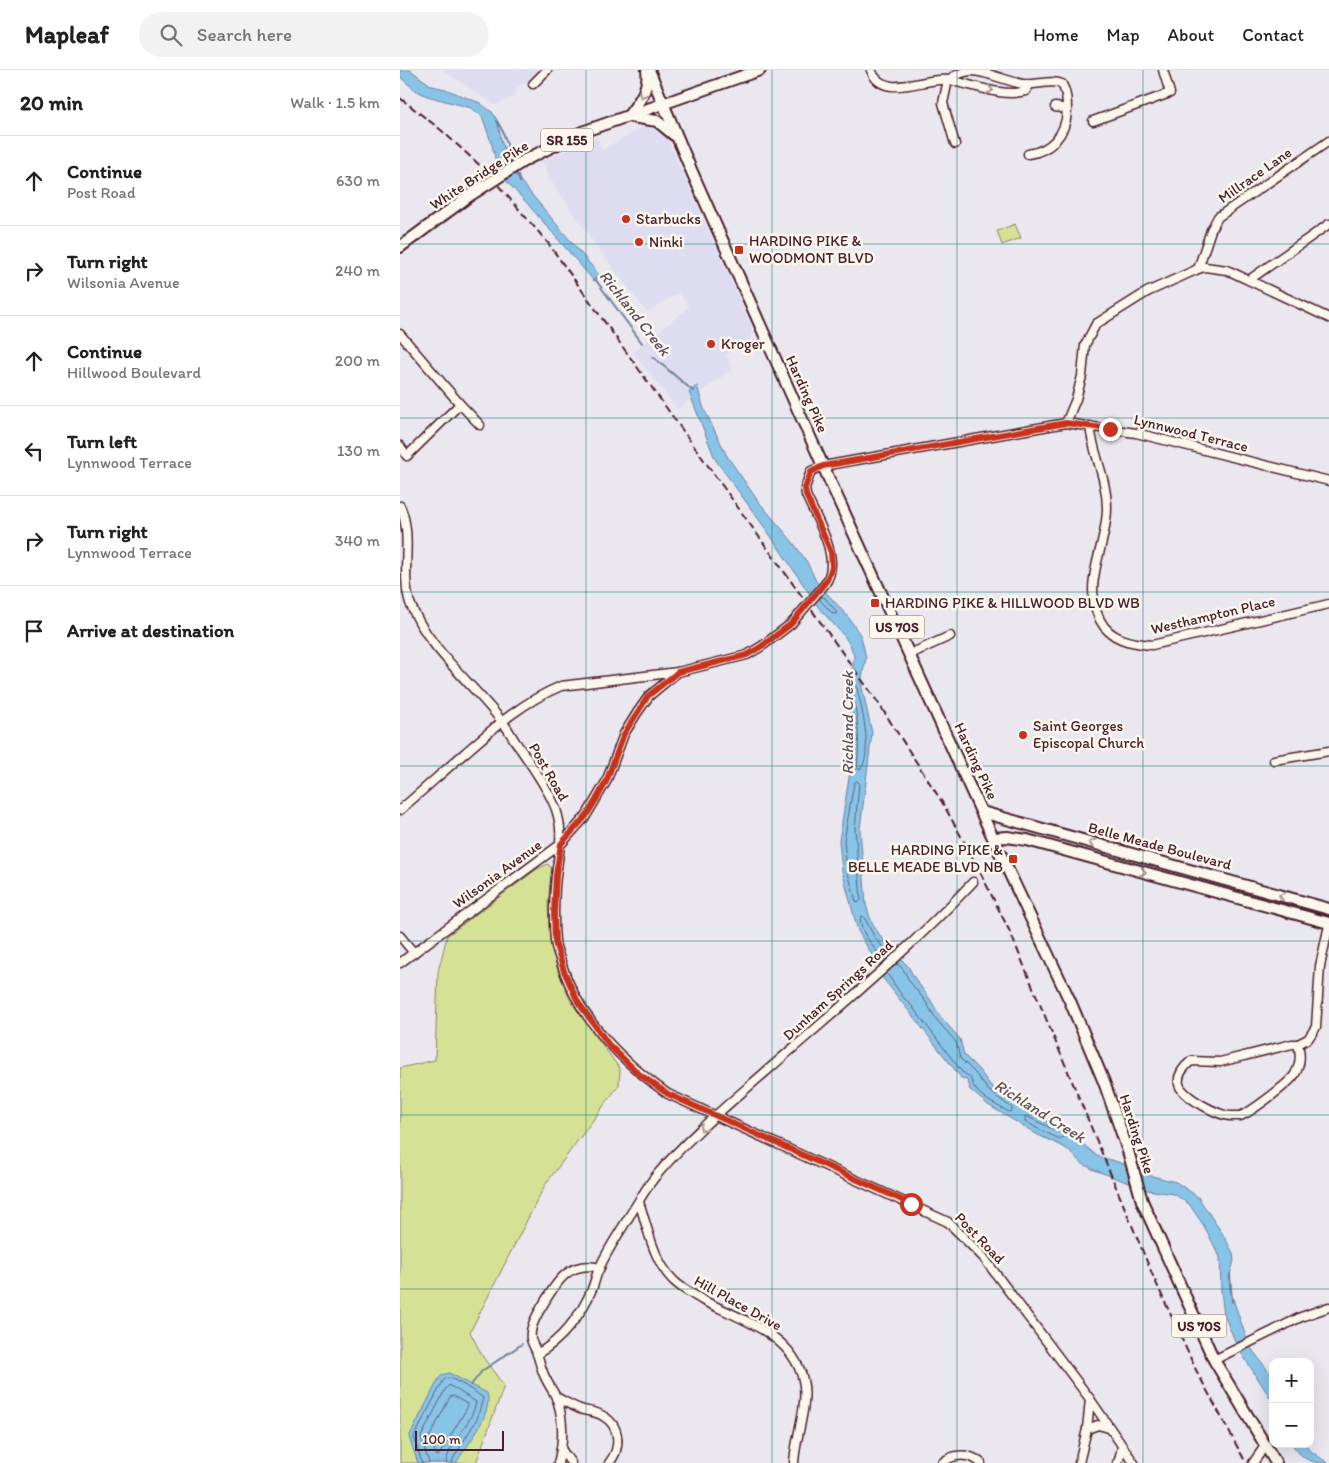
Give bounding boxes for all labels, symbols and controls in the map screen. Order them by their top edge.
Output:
search box [139,12,489,57]
text: Mapleaf [25,20,109,49]
icon: search [157,21,185,49]
text: Search here [197,23,292,46]
text: Home [1033,24,1079,46]
text: Map [1107,24,1140,46]
text: About [1168,24,1214,46]
text: Contact [1242,24,1304,46]
one-way arrow [986,84,995,94]
one-way arrow [638,89,648,98]
text: 20 min [20,90,83,115]
text: Walk · 1.5 km [290,93,380,112]
road number: SR 155 [541,128,593,152]
street label: White Bridge Pike [426,136,532,214]
street label: Millrace Lane [1215,143,1295,207]
text: Continue [67,160,142,183]
icon: ahead [20,167,48,195]
text: 630 m [336,171,380,190]
text: Post Road [67,183,136,202]
place label: Starbucks [636,210,701,228]
marker: Starbucks [620,213,632,225]
place label: HARDING PIKE & WOODMONT BLVD [749,232,874,267]
place label: Ninki [649,233,683,251]
marker: Ninki [633,236,645,248]
marker: HARDING PIKE & WOODMONT BLVD [733,244,745,256]
text: Turn right [67,250,148,273]
icon: right [20,257,48,285]
text: 240 m [335,261,380,280]
water label: Richland Creek [596,266,675,360]
text: Wilsonia Avenue [67,273,180,292]
place label: Kroger [721,335,765,353]
marker: Kroger [705,338,717,350]
text: Continue [67,340,142,363]
icon: ahead [20,347,48,375]
text: 200 m [335,351,380,370]
street label: Harding Pike [782,353,832,435]
text: Hillwood Boulevard [67,363,201,382]
street label: Lynnwood Terrace [1132,410,1250,456]
route end [1099,418,1122,441]
text: Turn left [67,430,137,453]
icon: left [20,437,48,465]
text: 130 m [337,441,380,460]
text: Lynnwood Terrace [67,453,192,472]
text: Turn right [67,520,148,543]
icon: right [20,527,48,555]
text: 340 m [335,531,380,550]
text: Lynnwood Terrace [67,543,192,562]
street label: Westhampton Place [1149,592,1277,638]
place label: HARDING PIKE & HILLWOOD BLVD WB [885,594,1140,612]
marker: HARDING PIKE & HILLWOOD BLVD WB [869,597,881,609]
road number: US 70S [870,616,924,638]
icon: arrive [20,617,48,645]
text: Arrive at destination [67,619,234,642]
water label: Richland Creek [838,671,857,775]
place label: Saint Georges Episcopal Church [1033,717,1144,752]
street label: Harding Pike [950,720,1002,802]
marker: Saint Georges Episcopal Church [1017,729,1029,741]
street label: Post Road [525,740,573,804]
street label: Belle Meade Boulevard [1086,818,1234,874]
street label: Wilsonia Avenue [449,836,545,912]
one-way arrow [1088,839,1096,849]
place label: HARDING PIKE & BELLE MEADE BLVD NB [848,841,1003,876]
marker: HARDING PIKE & BELLE MEADE BLVD NB [1007,853,1019,865]
one-way arrow [1138,866,1147,877]
one-way arrow [1278,892,1287,902]
street label: Dunham Springs Road [779,936,897,1044]
water label: Richland Creek [991,1076,1089,1147]
street label: Harding Pike [1116,1092,1158,1176]
one-way arrow [700,1122,709,1131]
route start [900,1193,923,1216]
street label: Post Road [951,1209,1009,1267]
street label: Hill Place Drive [691,1272,785,1334]
road number: US 70S [1172,1314,1226,1338]
map controls [1269,1358,1314,1448]
button: + [1269,1358,1314,1403]
button: − [1269,1403,1314,1448]
scale bar [415,1428,504,1451]
text: 100 m [422,1431,461,1448]

